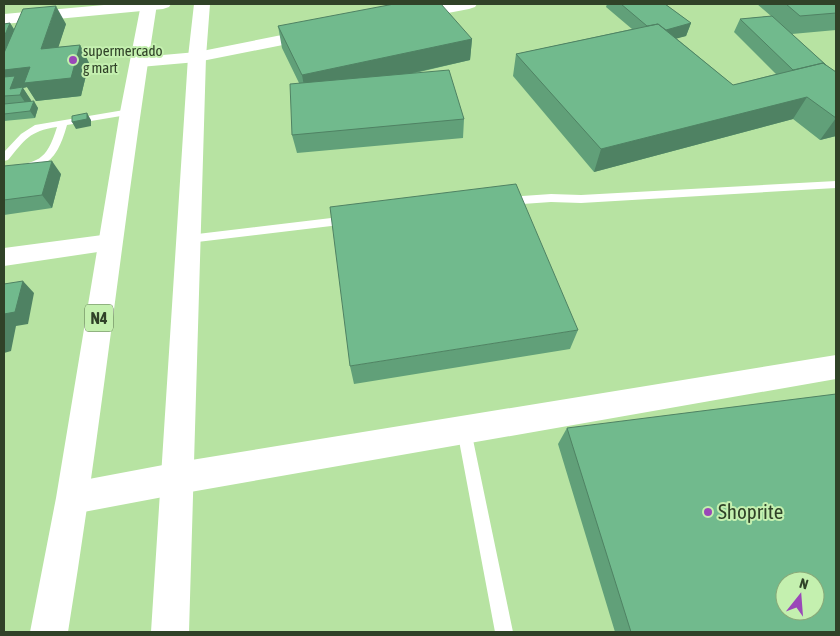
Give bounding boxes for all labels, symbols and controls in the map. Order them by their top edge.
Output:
place label: supermercado g mart [83,42,163,76]
marker: supermercado g mart [67,54,79,66]
road number: N4 [85,304,113,332]
place label: Shoprite [718,499,783,523]
marker: Shoprite [702,506,714,518]
north arrow [775,571,825,621]
text: N [798,575,810,592]

